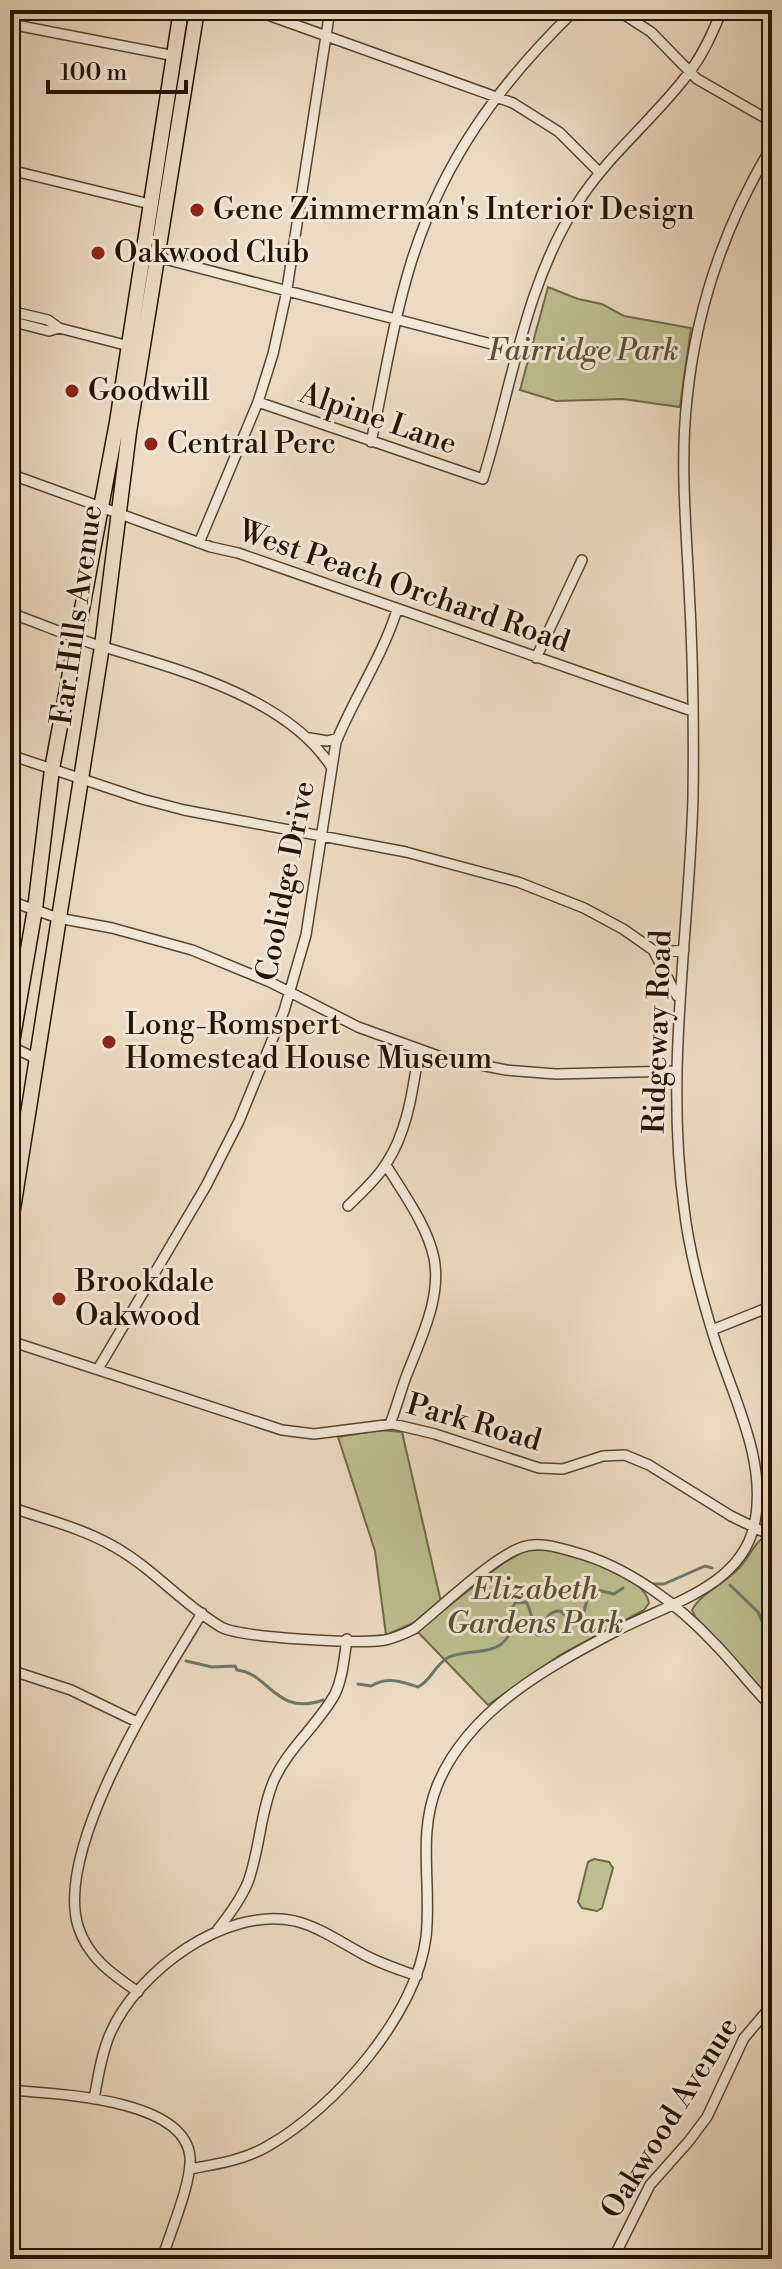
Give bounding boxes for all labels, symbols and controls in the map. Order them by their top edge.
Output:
scale bar [48,44,186,94]
text: 100 m [60,58,127,88]
place label: Gene Zimmerman's Interior Design [213,191,695,229]
marker: Gene Zimmerman's Interior Design [188,201,206,219]
place label: Oakwood Club [114,234,309,272]
marker: Oakwood Club [89,244,107,262]
park label: Fairridge Park [487,332,679,370]
place label: Goodwill [88,372,210,410]
street label: Alpine Lane [293,374,462,464]
marker: Goodwill [63,382,81,400]
place label: Central Perc [167,425,336,463]
marker: Central Perc [142,435,160,453]
street label: Far Hills Avenue [43,502,111,728]
street label: West Peach Orchard Road [232,512,575,662]
street label: Coolidge Drive [248,778,324,984]
street label: Ridgeway Road [635,929,681,1135]
place label: Long-Romspert Homestead House Museum [125,1006,492,1078]
marker: Long-Romspert Homestead House Museum [100,1033,118,1051]
place label: Brookdale Oakwood [74,1263,214,1335]
marker: Brookdale Oakwood [50,1290,68,1308]
street label: Park Road [402,1386,546,1460]
park label: Elizabeth Gardens Park [446,1571,624,1643]
street label: Oakwood Avenue [593,2010,747,2226]

